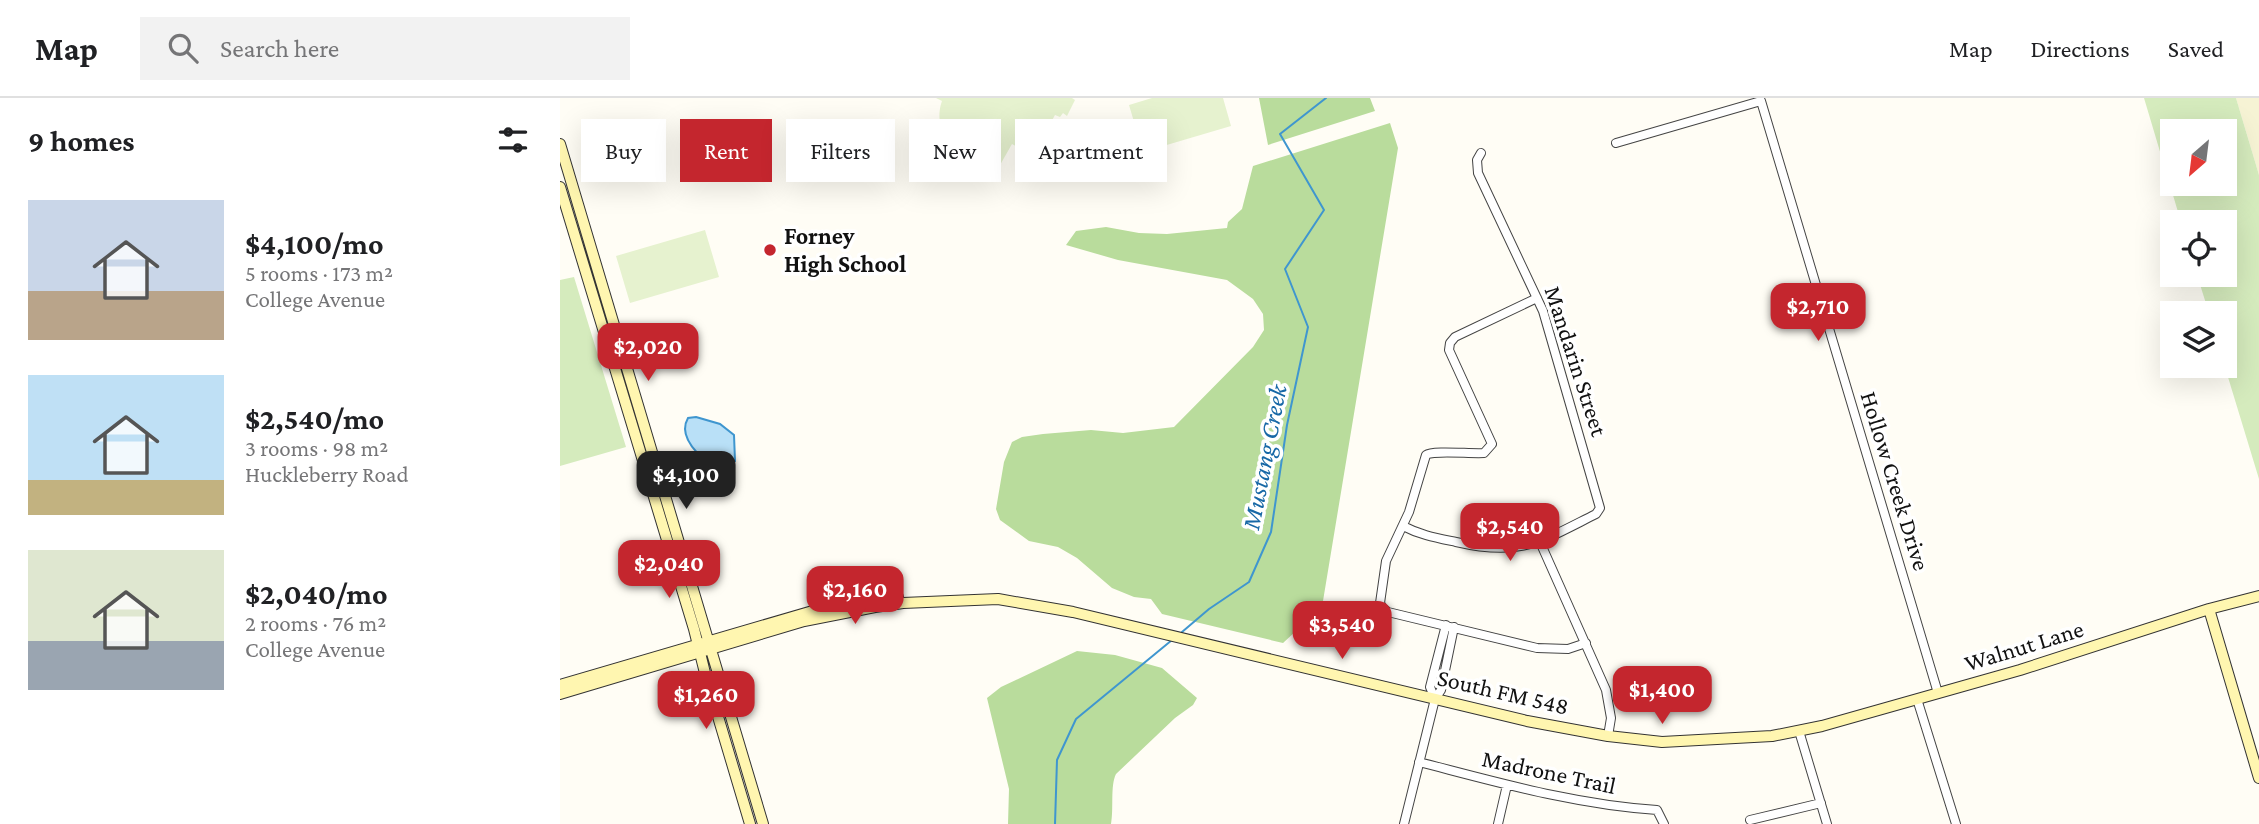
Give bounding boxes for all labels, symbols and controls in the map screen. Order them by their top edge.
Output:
search box [140,17,630,80]
icon: search [164,29,202,67]
text: Map [35,30,98,67]
text: Search here [220,34,339,63]
text: Map [1949,35,1993,62]
text: Directions [2031,35,2130,62]
text: Saved [2168,35,2224,62]
chip: Buy [581,119,666,182]
chip: Rent [680,119,772,182]
chip: Filters [786,119,895,182]
chip: New [909,119,1001,182]
chip: Apartment [1015,119,1167,182]
north arrow [2160,119,2236,196]
map controls [2160,119,2237,378]
icon: filters [494,121,532,159]
text: 9 homes [28,124,135,157]
button: locate [2160,210,2237,287]
place label: Forney High School [784,222,906,277]
text: $4,100/mo [245,227,384,260]
icon: home [84,228,168,312]
marker: Forney High School [762,242,778,258]
text: 5 rooms · 173 m² [245,260,393,286]
street label: Mandarin Street [1540,282,1614,440]
pin: $2,710 [1761,284,1875,343]
text: College Avenue [245,286,385,312]
text: $2,710 [1787,293,1849,319]
button: layers [2160,301,2237,378]
pin: $2,020 [591,324,705,383]
text: $2,020 [614,333,682,359]
water label: Mustang Creek [1236,381,1293,533]
street label: Hollow Creek Drive [1855,388,1936,574]
text: $2,540/mo [245,402,384,435]
icon: home [84,403,168,487]
text: 3 rooms · 98 m² [245,435,388,461]
pin: $4,100 [629,452,743,511]
text: Huckleberry Road [245,461,409,487]
text: $4,100 [653,461,719,487]
pin: $2,540 [1453,504,1567,563]
text: $2,540 [1476,513,1544,539]
pin: $2,040 [612,540,726,600]
text: $2,040 [634,550,704,576]
pin: $2,160 [798,566,912,626]
text: $2,160 [823,576,887,602]
text: $2,040/mo [245,577,388,610]
icon: home [84,578,168,662]
pin: $3,540 [1285,602,1399,661]
text: 2 rooms · 76 m² [245,610,386,636]
text: $3,540 [1309,611,1375,637]
street label: Walnut Lane [1961,615,2087,676]
text: College Avenue [245,636,385,662]
street label: South FM 548 [1435,663,1571,720]
pin: $1,400 [1605,666,1719,726]
pin: $1,260 [649,672,763,731]
text: $1,400 [1629,676,1695,702]
text: $1,260 [674,681,738,707]
street label: Madrone Trail [1480,744,1619,799]

